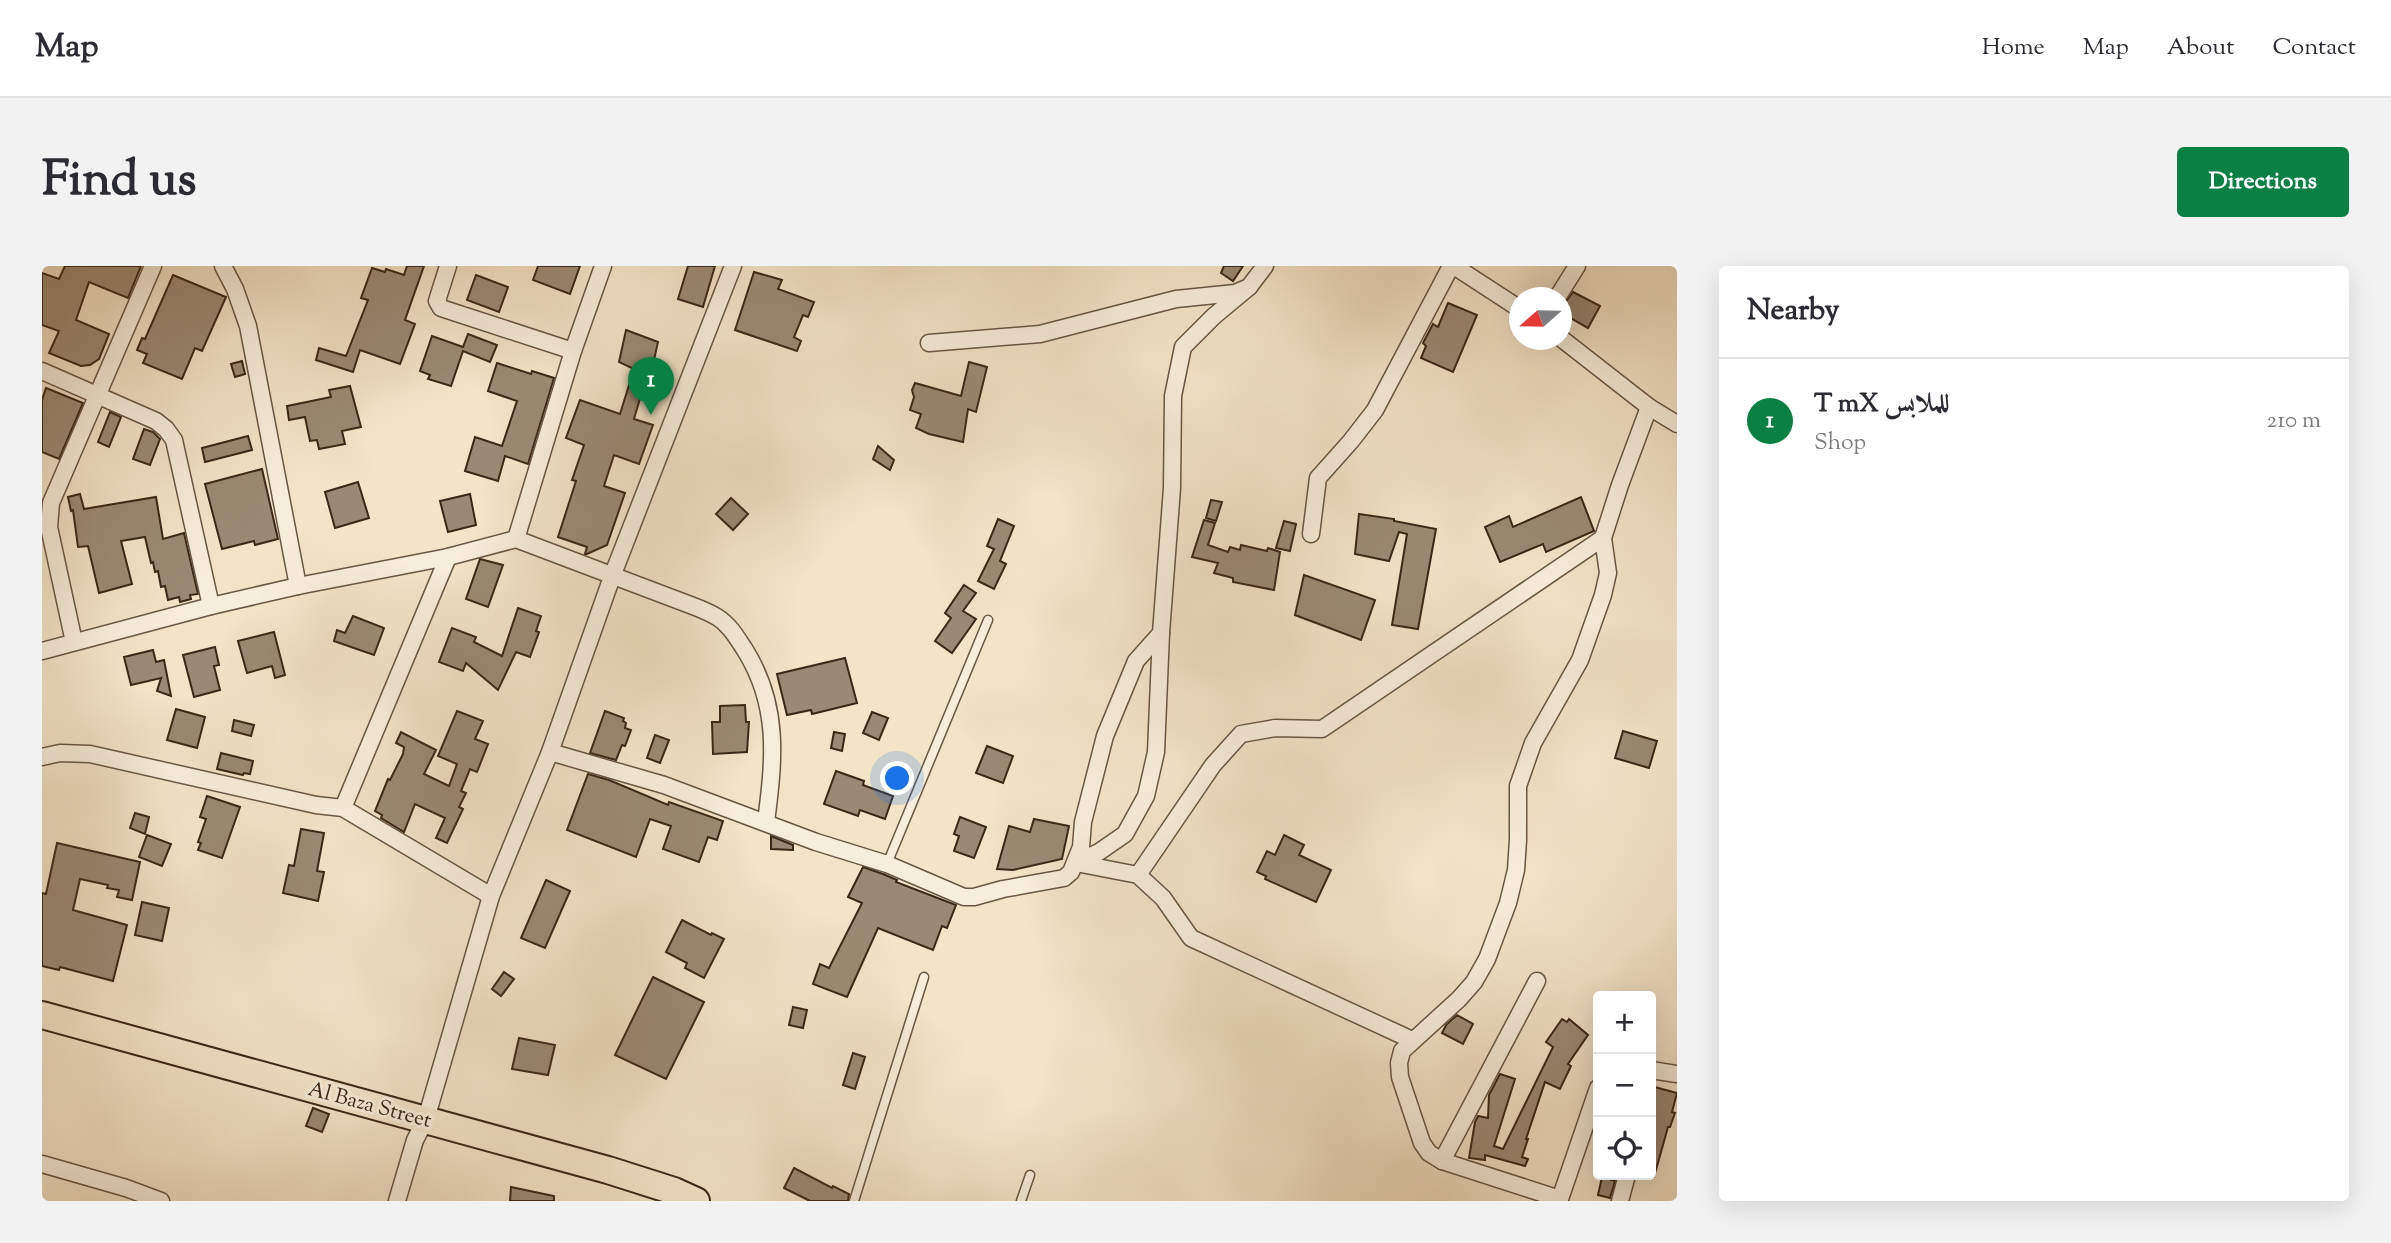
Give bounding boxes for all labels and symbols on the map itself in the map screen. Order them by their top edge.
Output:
north arrow [1509,287,1572,350]
pin: 1 [628,357,674,415]
your location [880,761,914,795]
street label: Al Baza Street [304,1075,435,1137]

